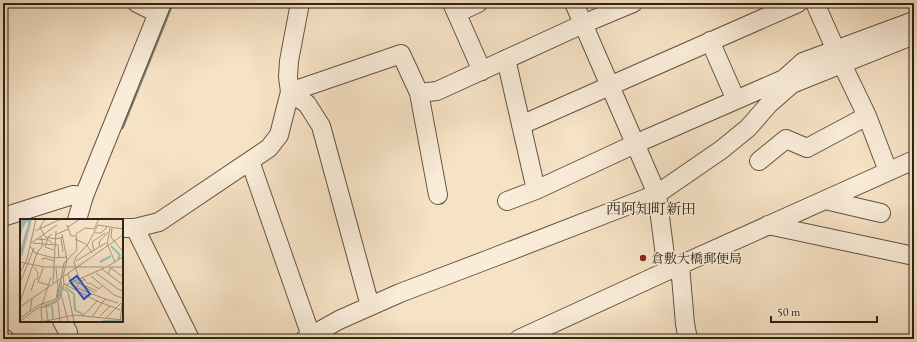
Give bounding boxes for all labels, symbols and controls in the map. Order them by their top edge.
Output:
district label: 西阿知町新田 [606,199,696,218]
inset map [20,219,123,322]
place label: 倉敷大橋郵便局 [651,250,742,267]
marker: 倉敷大橋郵便局 [638,253,648,263]
scale bar [771,298,877,324]
text: 50 m [777,304,801,320]

